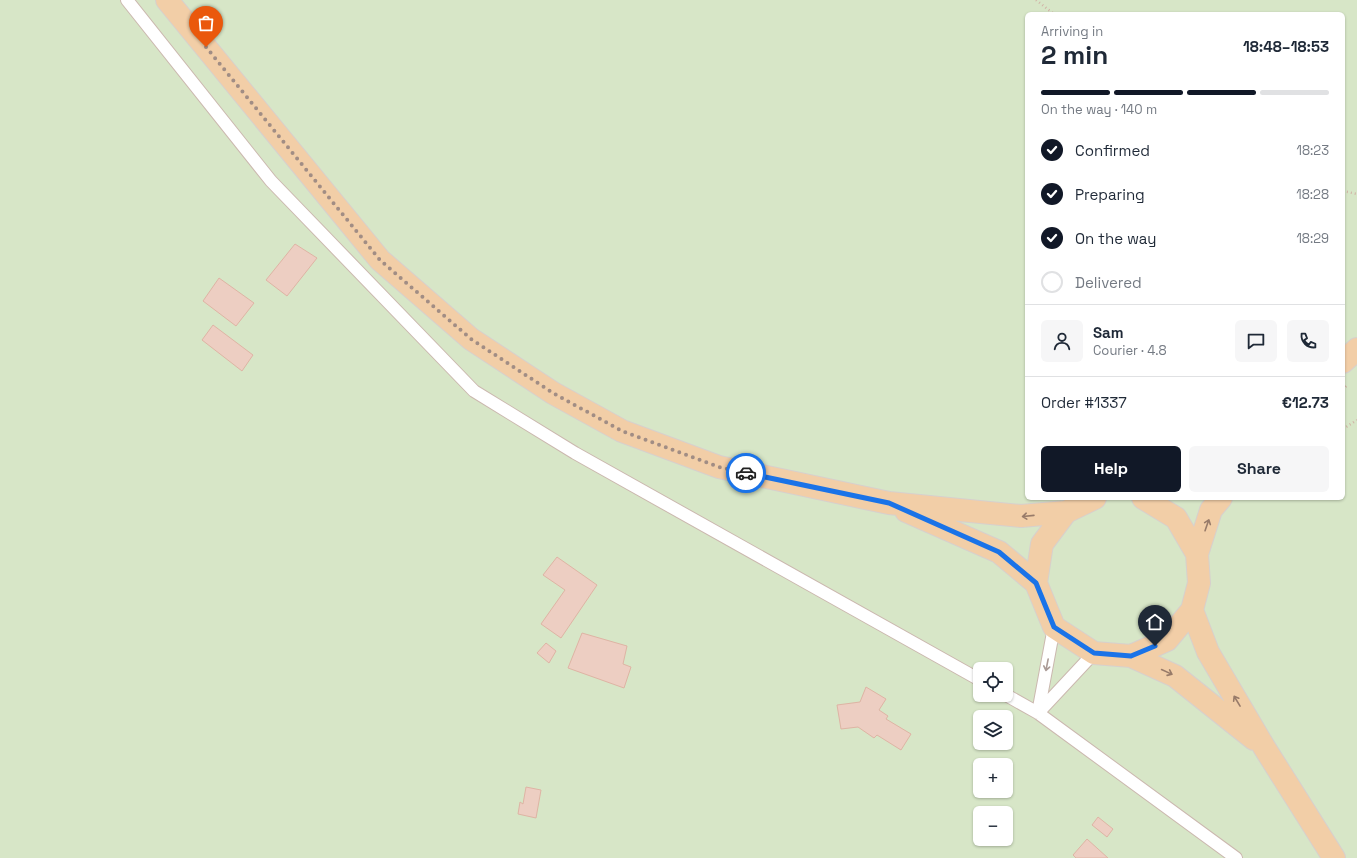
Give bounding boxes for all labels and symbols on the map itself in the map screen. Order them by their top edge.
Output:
pin [189,6,223,47]
courier [726,453,766,493]
one-way arrow [1021,512,1034,519]
one-way arrow [1203,519,1211,531]
pin [1138,605,1172,646]
one-way arrow [1043,658,1051,671]
one-way arrow [1160,669,1172,676]
one-way arrow [1232,695,1240,707]

